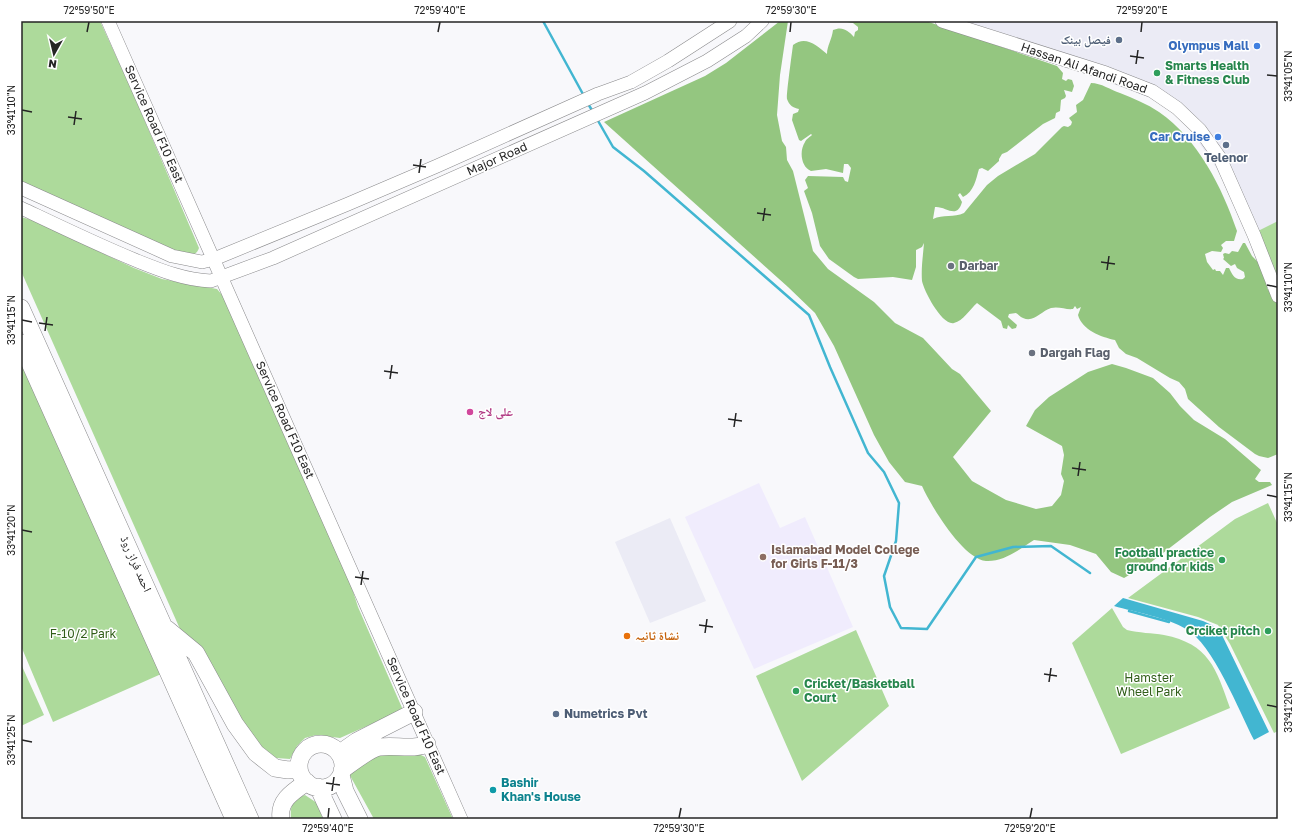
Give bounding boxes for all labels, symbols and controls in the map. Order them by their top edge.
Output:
text: 72°59'50"E [63,4,115,16]
text: 72°59'40"E [414,4,466,16]
text: 72°59'30"E [765,4,817,16]
text: 72°59'20"E [1116,4,1168,16]
place label: فیصل بینک [1061,32,1111,48]
north arrow [34,34,74,74]
marker: فیصل بینک [1114,35,1124,45]
place label: Olympus Mall [1168,38,1249,53]
street label: Hassan Ali Afandi Road [1019,39,1149,96]
marker: Olympus Mall [1252,41,1262,51]
text: 33°41'05"N [1282,50,1294,102]
text: N [47,57,58,71]
place label: Smarts Health & Fitness Club [1165,58,1250,87]
street label: Service Road F10 East [122,63,187,185]
marker: Smarts Health & Fitness Club [1152,68,1162,78]
text: 33°41'10"N [5,85,17,135]
place label: Car Cruise [1149,129,1210,144]
marker: Car Cruise [1213,132,1223,142]
street label: Major Road [464,139,529,179]
marker: Telenor [1221,140,1231,150]
place label: Telenor [1204,150,1248,165]
place label: Darbar [959,258,999,273]
marker: Darbar [946,261,956,271]
text: 33°41'10"N [1282,262,1294,312]
text: 33°41'15"N [5,295,17,345]
place label: Dargah Flag [1040,345,1110,360]
marker: Dargah Flag [1027,348,1037,358]
street label: Service Road F10 East [253,359,318,481]
place label: علی لاج [478,404,513,420]
marker: علی لاج [465,407,475,417]
text: 33°41'15"N [1282,472,1294,522]
text: 33°41'20"N [5,504,17,556]
street label: احمد فراز روڈ [117,533,156,594]
place label: Islamabad Model College for Girls F-11/3 [771,542,920,571]
place label: Football practice ground for kids [1115,545,1214,574]
marker: Islamabad Model College for Girls F-11/3 [758,552,768,562]
marker: Football practice ground for kids [1217,555,1227,565]
place label: Crciket pitch [1186,623,1260,638]
park label: F-10/2 Park [50,626,117,641]
marker: Crciket pitch [1263,626,1273,636]
place label: نشاۃ ثانیہ [635,628,679,643]
marker: نشاۃ ثانیہ [622,631,632,641]
street label: Service Road F10 East [384,655,449,777]
park label: Hamster Wheel Park [1116,670,1182,699]
place label: Cricket/Basketball Court [804,676,915,705]
text: 33°41'20"N [1282,681,1294,733]
marker: Cricket/Basketball Court [791,686,801,696]
place label: Numetrics Pvt [564,706,648,721]
marker: Numetrics Pvt [551,709,561,719]
text: 33°41'25"N [5,715,17,765]
place label: Bashir Khan's House [501,775,581,804]
marker: Bashir Khan's House [488,785,498,795]
text: 72°59'40"E [302,822,354,834]
text: 72°59'30"E [653,822,705,834]
text: 72°59'20"E [1004,822,1056,834]

